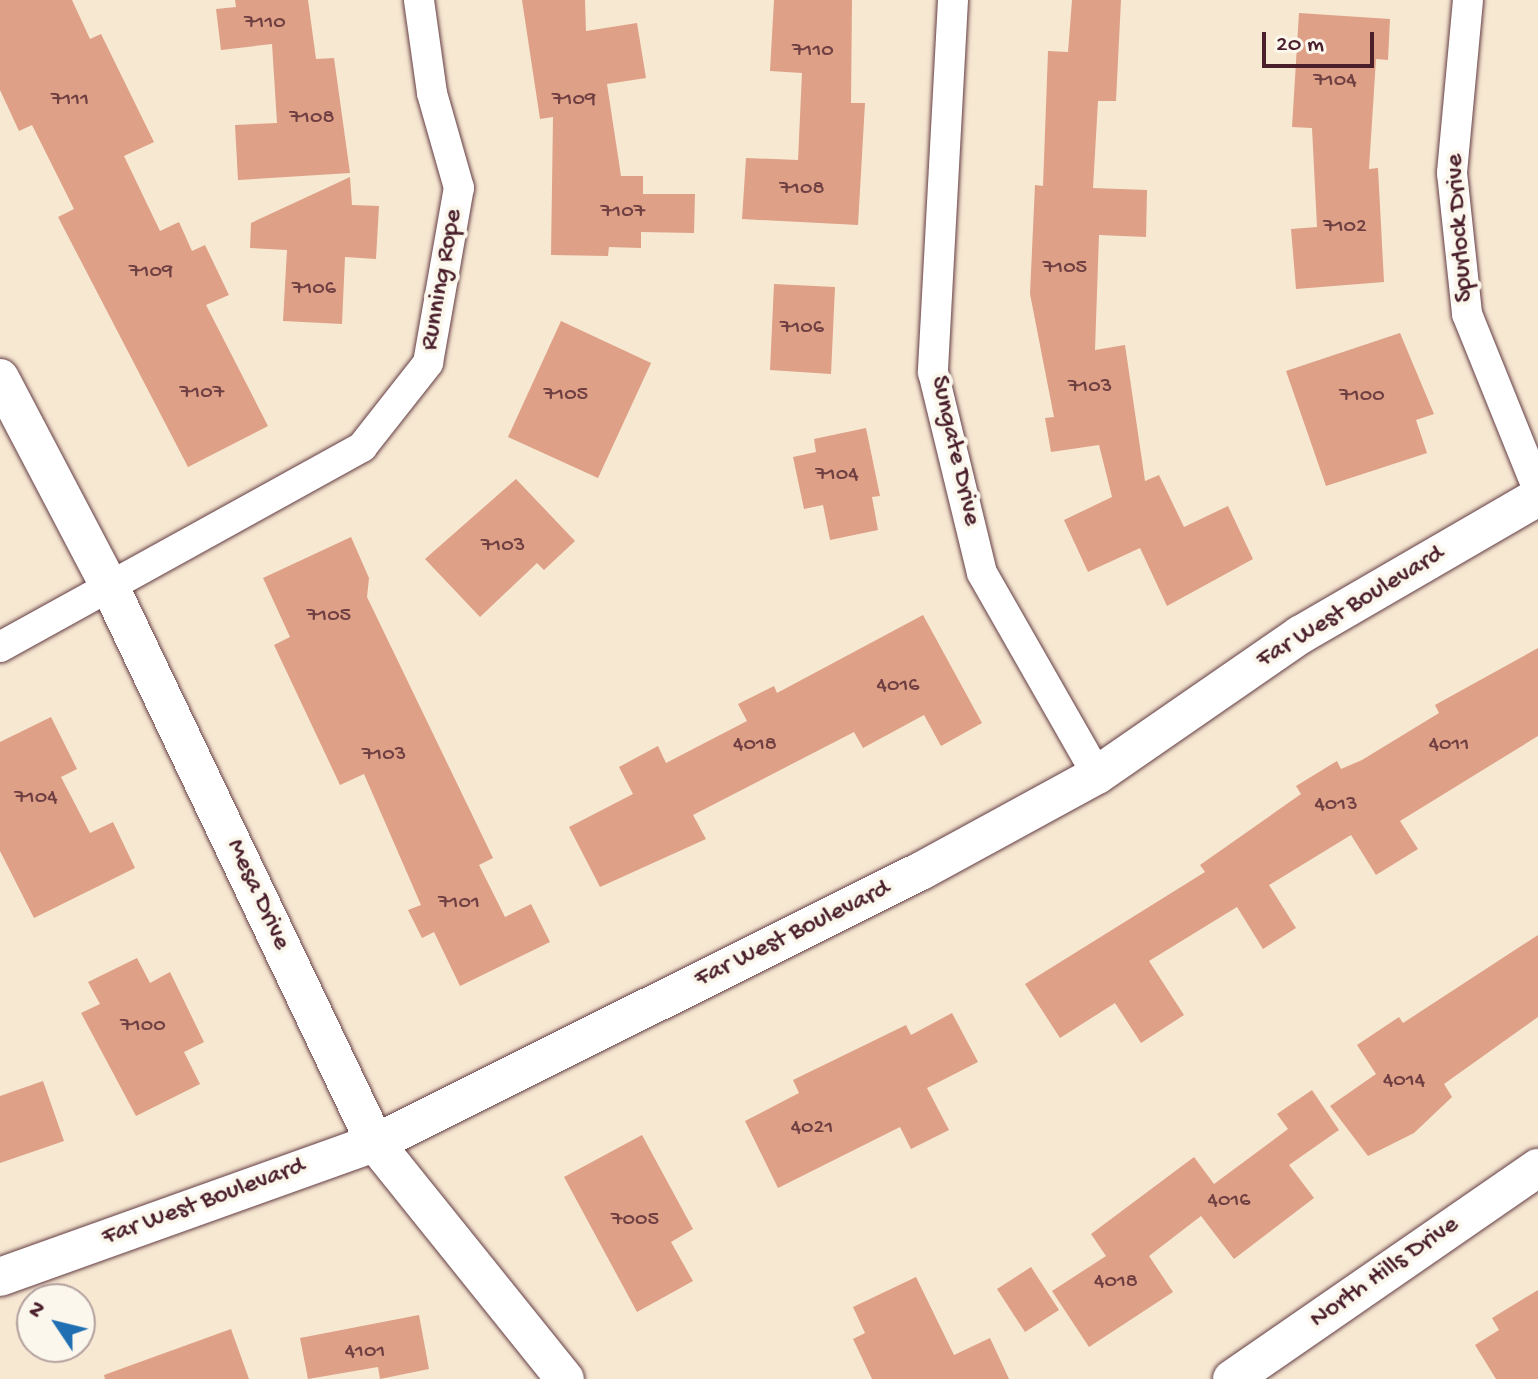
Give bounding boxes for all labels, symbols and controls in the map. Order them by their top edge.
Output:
house number: 7110 [244,11,286,37]
scale bar [1266,16,1378,66]
text: 20 m [1276,31,1324,60]
house number: 7110 [792,39,834,65]
house number: 7104 [1313,69,1357,95]
house number: 7111 [51,88,89,114]
house number: 7109 [552,88,596,114]
house number: 7108 [290,106,334,132]
street label: Spurlock Drive [1440,153,1482,303]
house number: 7108 [780,177,824,203]
house number: 7107 [601,200,645,226]
street label: Running Rope [415,207,471,353]
house number: 7102 [1323,215,1367,241]
house number: 7105 [1043,256,1087,282]
house number: 7109 [129,260,173,286]
house number: 7106 [292,277,336,303]
house number: 7106 [780,316,824,342]
street label: Sungate Drive [922,373,986,529]
house number: 7103 [1068,375,1112,401]
house number: 7107 [180,381,224,407]
house number: 7105 [544,383,588,409]
house number: 7100 [1339,384,1385,410]
house number: 7104 [815,463,859,489]
house number: 7103 [481,534,525,560]
street label: Far West Boulevard [1251,540,1451,676]
house number: 7105 [307,604,351,630]
house number: 4016 [877,674,919,700]
house number: 4018 [733,733,777,759]
house number: 4011 [1429,733,1469,759]
house number: 7103 [362,743,406,769]
house number: 7104 [14,786,58,812]
house number: 4013 [1314,793,1358,819]
street label: Mesa Drive [218,835,296,955]
street label: Far West Boulevard [690,874,896,996]
house number: 7101 [438,891,480,917]
house number: 7100 [120,1014,166,1040]
house number: 4014 [1383,1069,1425,1095]
house number: 4021 [791,1116,833,1142]
street label: Far West Boulevard [98,1152,310,1254]
house number: 4016 [1208,1189,1250,1215]
house number: 7005 [611,1208,659,1234]
street label: North Hills Drive [1304,1210,1466,1336]
house number: 4018 [1094,1270,1138,1296]
north arrow [16,1283,96,1363]
text: N [23,1297,53,1324]
house number: 4101 [345,1340,385,1366]

